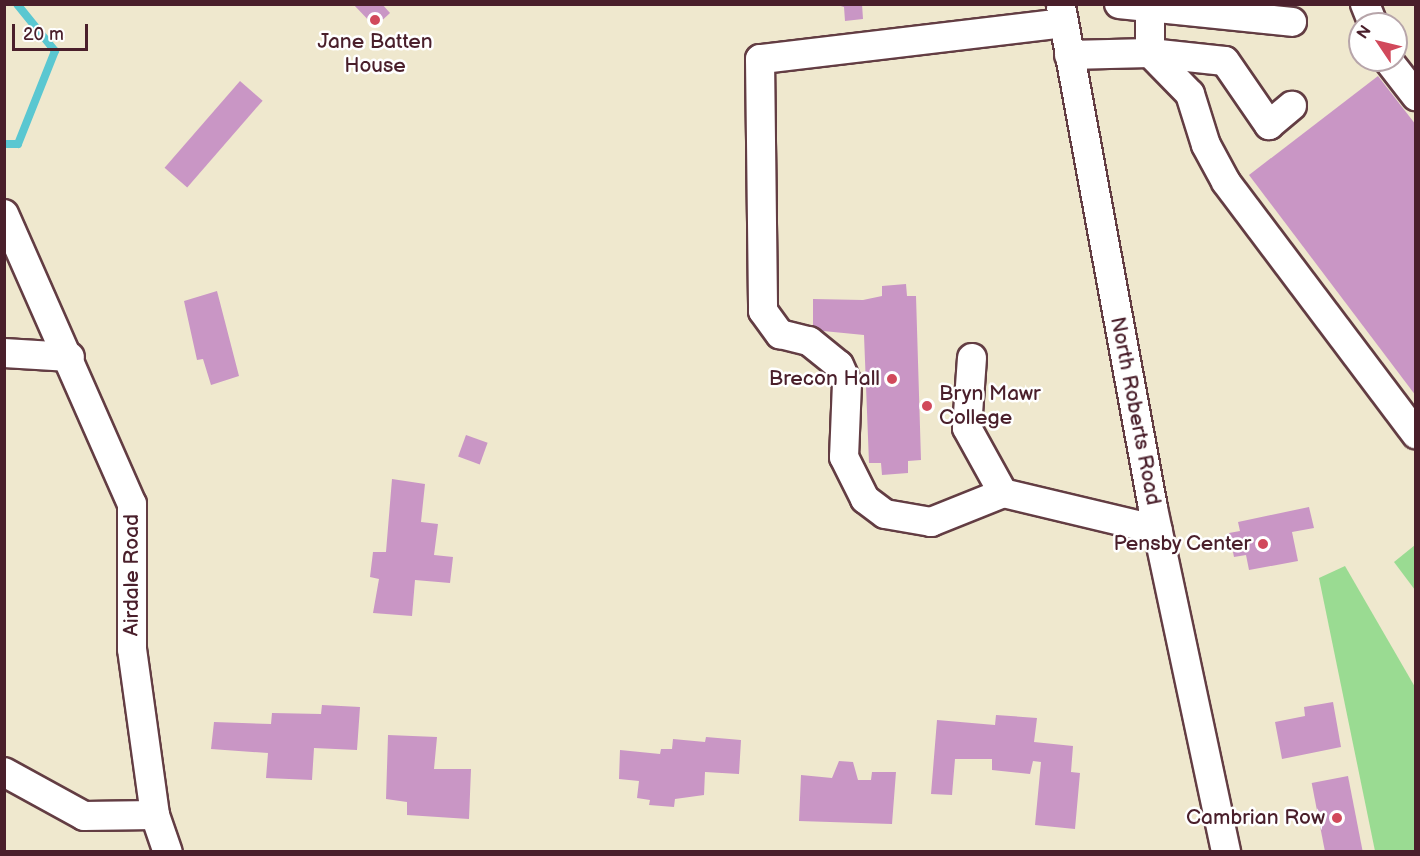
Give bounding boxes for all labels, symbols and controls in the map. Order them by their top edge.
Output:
scale bar [15,12,92,50]
north arrow [1348,12,1408,72]
marker: Jane Batten House [368,13,382,27]
text: N [1353,22,1376,43]
text: 20 m [23,24,64,45]
place label: Jane Batten House [317,29,433,79]
street label: North Roberts Road [1104,315,1166,507]
place label: Brecon Hall [769,366,880,392]
marker: Brecon Hall [885,372,899,386]
place label: Bryn Mawr College [939,381,1041,431]
marker: Bryn Mawr College [920,399,934,413]
street label: Airdale Road [119,514,145,636]
place label: Pensby Center [1112,531,1251,557]
marker: Pensby Center [1256,537,1270,551]
place label: Cambrian Row [1186,805,1325,831]
marker: Cambrian Row [1330,811,1344,825]

